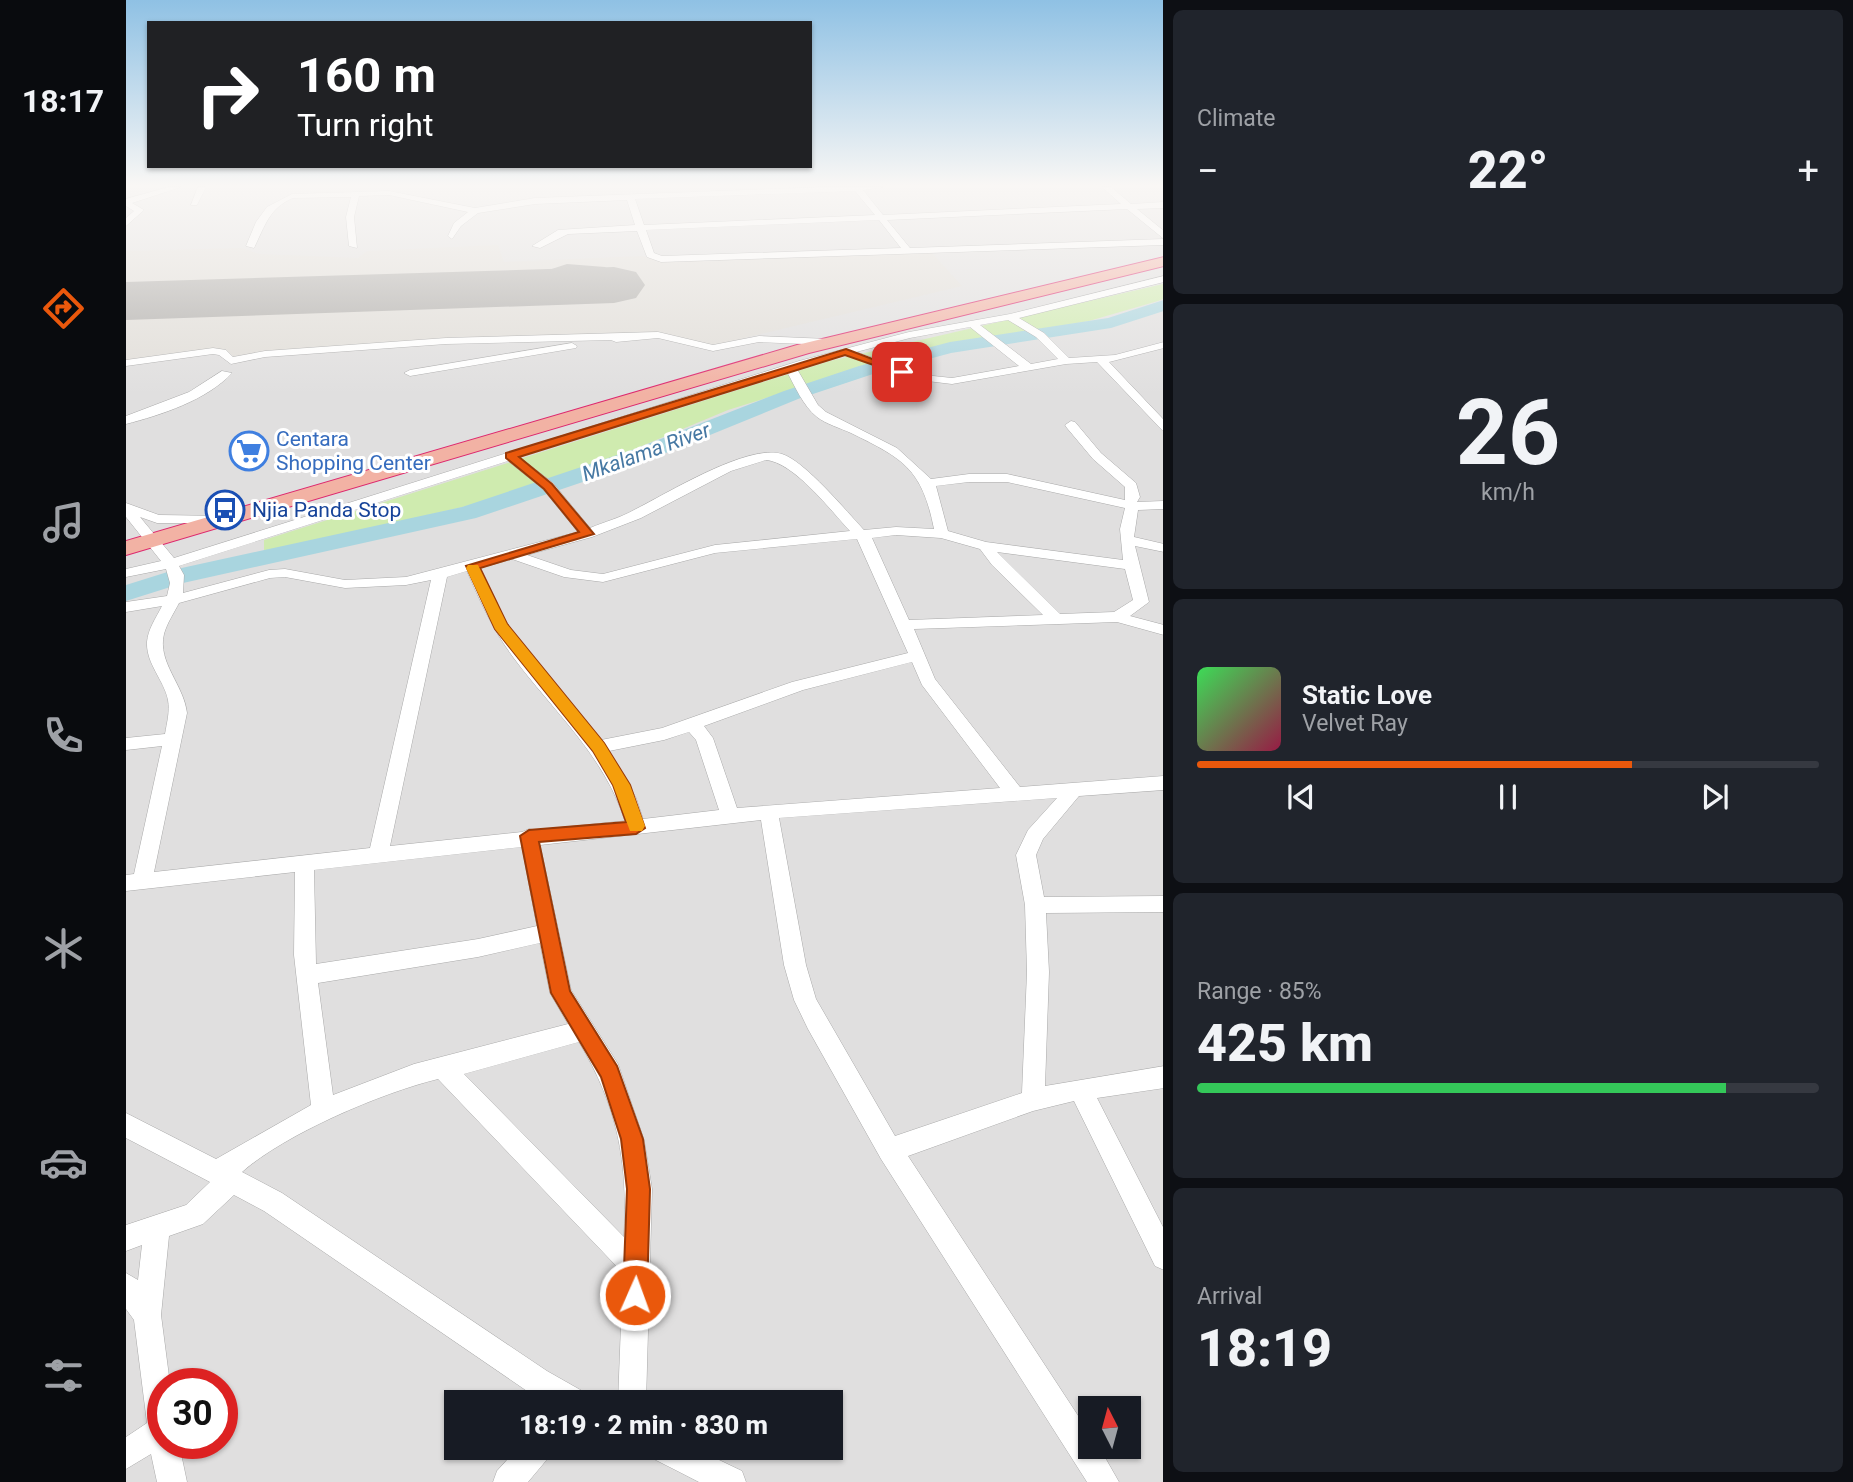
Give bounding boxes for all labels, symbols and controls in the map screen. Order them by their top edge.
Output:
text: 160 m [297,47,436,104]
icon: right [182,49,273,140]
text: 18:17 [22,82,104,120]
text: Climate [1197,105,1276,132]
text: Turn right [297,106,433,144]
text: 22° [1468,140,1548,201]
text: − [1197,149,1219,193]
text: + [1797,149,1819,193]
icon: directions [39,284,88,333]
pin [872,342,932,402]
icon: arrive [883,353,921,391]
text: 26 [1456,380,1560,486]
water label: Mkalama River [579,417,714,486]
place label: Centara Shopping Center [276,427,431,475]
supermarket icon: Centara Shopping Center [228,430,270,472]
text: km/h [1481,479,1535,506]
bus stop icon: Njia Panda Stop [204,489,246,531]
icon: music [39,498,88,547]
place label: Njia Panda Stop [252,498,401,522]
text: Static Love [1302,680,1432,710]
text: Velvet Ray [1302,710,1408,737]
icon: phone [39,711,88,760]
icon: previous [1282,778,1320,816]
icon: pause [1489,778,1527,816]
icon: next [1696,778,1734,816]
icon: climate [39,924,88,973]
text: Range · 85% [1197,978,1322,1005]
text: 425 km [1197,1013,1373,1074]
icon: car [39,1138,88,1187]
position arrow [598,1258,672,1332]
text: Arrival [1197,1283,1262,1310]
text: 18:19 [1197,1318,1332,1379]
icon: filters [39,1351,88,1400]
speed limit sign: 30 [147,1368,238,1459]
north arrow [1078,1396,1141,1460]
map controls [1078,1396,1141,1459]
text: 18:19 · 2 min · 830 m [519,1410,768,1440]

